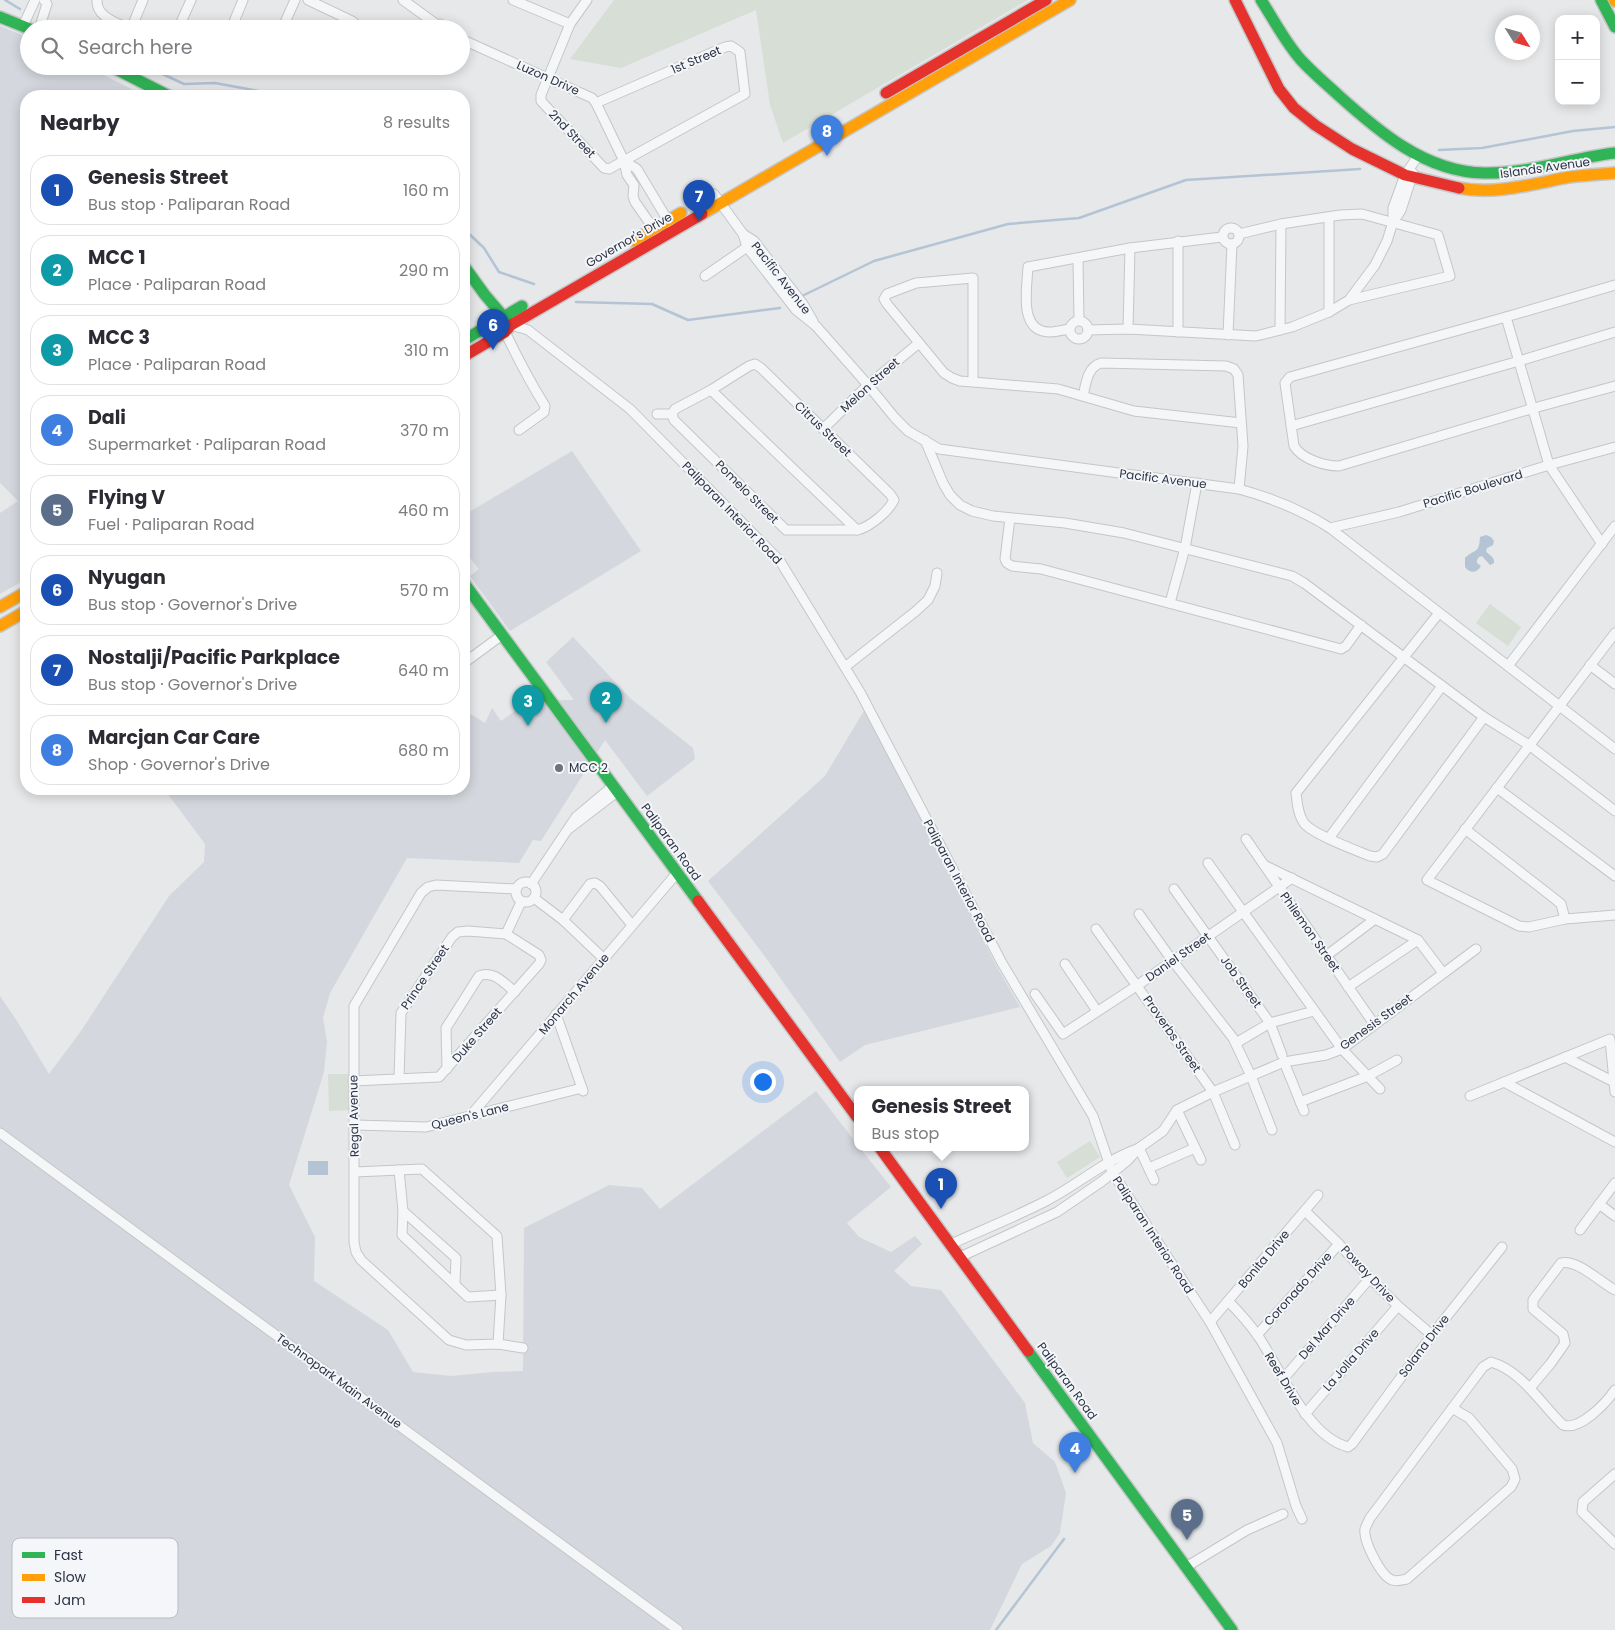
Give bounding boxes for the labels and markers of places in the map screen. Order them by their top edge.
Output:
pin: 8 [811,115,843,156]
pin: 7 [683,180,715,221]
pin: 6 [477,309,509,350]
pin: 2 [590,682,622,723]
pin: 3 [512,685,544,726]
place label: MCC 2 [569,759,608,776]
marker: MCC 2 [553,762,565,774]
pin: 1 [925,1168,957,1209]
pin: 4 [1059,1432,1091,1473]
pin: 5 [1171,1499,1203,1540]

